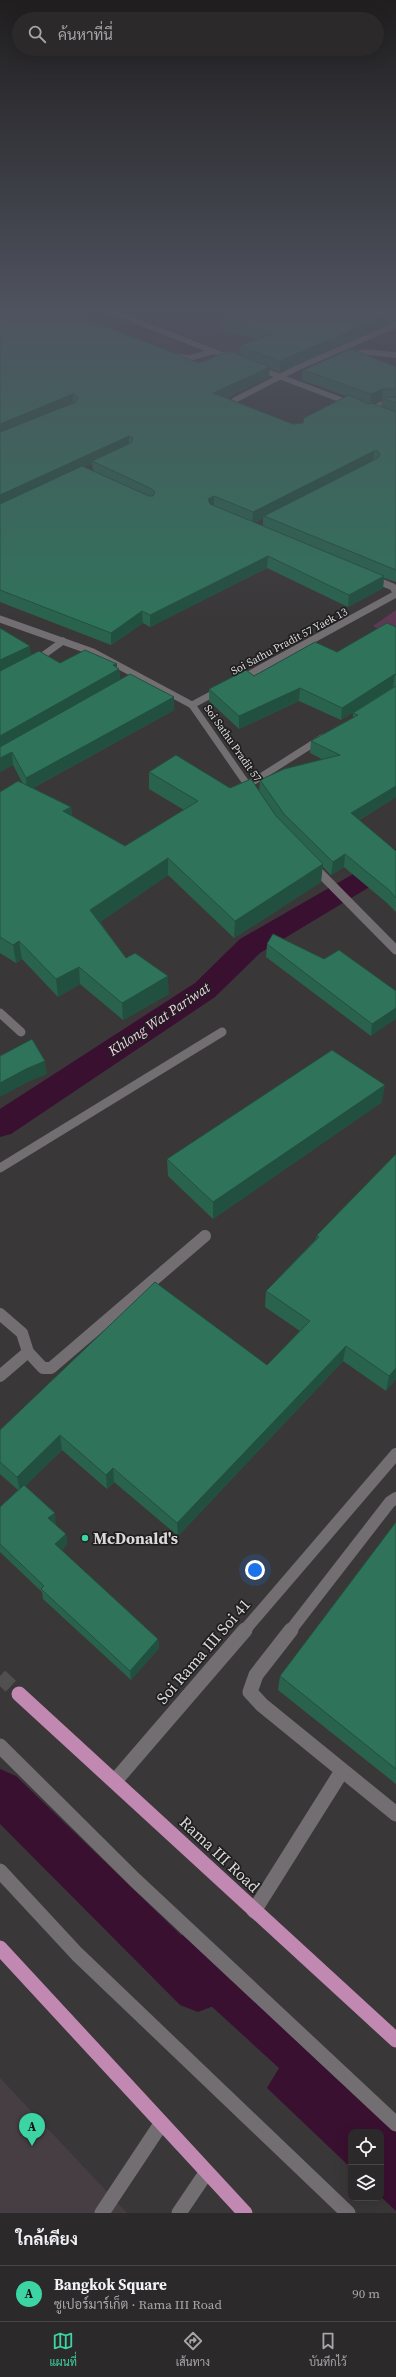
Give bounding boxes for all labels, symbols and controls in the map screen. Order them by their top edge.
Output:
search box [12,12,384,56]
icon: search [26,23,48,45]
text: ค้นหาที่นี่ [58,24,113,45]
street label: Soi Sathu Pradit 57 Yaek 13 [228,604,351,679]
street label: Soi Sathu Pradit 57 [200,702,265,785]
water label: Khlong Wat Pariwat [103,977,215,1061]
place label: McDonald's [93,1527,178,1549]
marker: McDonald's [80,1533,90,1543]
your location [245,1560,265,1580]
street label: Soi Rama III Soi 41 [151,1594,255,1708]
street label: Rama III Road [175,1811,265,1897]
pin: A [19,2113,45,2146]
map controls [348,2129,384,2201]
button: locate [348,2129,384,2165]
button: layers [348,2165,384,2201]
text: ใกล้เคียง [16,2227,78,2251]
text: Bangkok Square [54,2274,167,2295]
text: A [25,2285,33,2302]
text: 90 m [352,2285,380,2302]
text: ซูเปอร์มาร์เก็ต · Rama III Road [54,2296,222,2313]
tab: แผนที่ [49,2330,77,2370]
tab: เส้นทาง [176,2330,210,2370]
tab: บันทึกไว้ [309,2330,347,2370]

